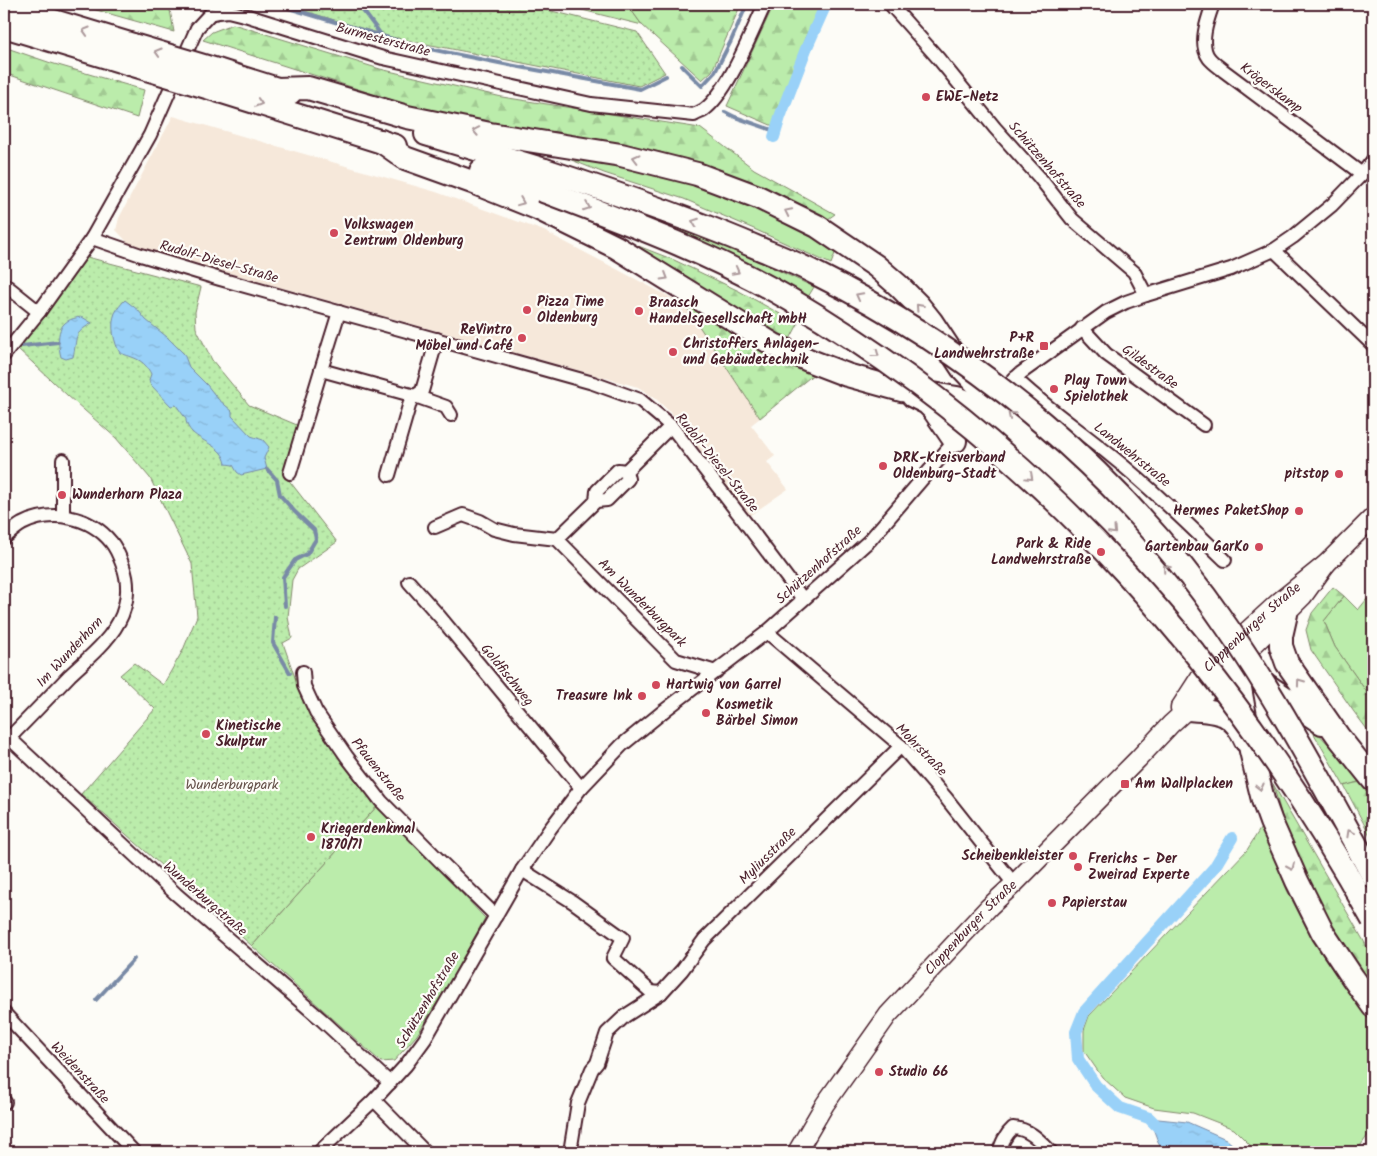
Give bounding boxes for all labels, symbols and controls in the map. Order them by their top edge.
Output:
street label: Burmesterstraße [333,17,433,63]
one-way arrow [82,26,91,36]
one-way arrow [155,48,163,58]
street label: Krögerskamp [1235,57,1307,119]
place label: EWE-Netz [936,86,999,108]
marker: EWE-Netz [920,91,932,103]
one-way arrow [254,98,263,108]
street label: Schützenhofstraße [1003,116,1092,214]
one-way arrow [471,126,480,137]
one-way arrow [631,153,640,164]
one-way arrow [516,196,525,206]
one-way arrow [582,201,591,211]
one-way arrow [785,208,794,218]
place label: Volkswagen Zentrum Oldenburg [344,214,464,252]
one-way arrow [691,218,699,228]
marker: Volkswagen Zentrum Oldenburg [328,227,340,239]
street label: Rudolf-Diesel-Straße [157,235,282,290]
one-way arrow [731,265,740,275]
one-way arrow [660,271,669,281]
place label: Pizza Time Oldenburg [537,291,604,329]
place label: Braasch Handelsgesellschaft mbH [649,292,807,330]
one-way arrow [855,292,864,302]
one-way arrow [916,303,925,312]
marker: Pizza Time Oldenburg [521,304,533,316]
marker: Braasch Handelsgesellschaft mbH [633,305,645,317]
place label: ReVintro Möbel und Café [415,319,513,357]
place label: P+R Landwehrstraße [934,327,1035,365]
marker: ReVintro Möbel und Café [516,332,528,344]
place label: Christoffers Anlagen- und Gebäudetechnik [683,333,820,371]
street label: Gildestraße [1117,339,1184,396]
marker: P+R Landwehrstraße [1038,340,1050,352]
marker: Christoffers Anlagen- und Gebäudetechnik [667,346,679,358]
one-way arrow [870,348,880,357]
place label: Play Town Spielothek [1064,370,1129,408]
marker: Play Town Spielothek [1048,383,1060,395]
street label: Rudolf-Diesel-Straße [670,408,765,518]
one-way arrow [1008,413,1017,421]
street label: Landwehrstraße [1089,417,1176,493]
place label: DRK-Kreisverband Oldenburg-Stadt [893,447,1006,485]
marker: DRK-Kreisverband Oldenburg-Stadt [877,460,889,472]
place label: pitstop [1284,463,1329,485]
marker: pitstop [1333,468,1345,480]
one-way arrow [1024,471,1033,480]
place label: Wunderhorn Plaza [72,484,182,506]
marker: Wunderhorn Plaza [56,489,68,501]
place label: Hermes PaketShop [1173,500,1289,522]
marker: Hermes PaketShop [1293,505,1305,517]
street label: Schützenhofstraße [771,520,868,610]
one-way arrow [1107,525,1116,534]
place label: Park & Ride Landwehrstraße [991,533,1091,571]
place label: Gartenbau GarKo [1145,536,1250,558]
marker: Gartenbau GarKo [1253,541,1265,553]
marker: Park & Ride Landwehrstraße [1095,546,1107,558]
street label: Am Wunderburgpark [592,553,692,653]
one-way arrow [1162,565,1171,574]
street label: Cloppenburger Straße [1198,577,1307,678]
street label: Im Wunderhorn [31,612,109,692]
street label: Goldfischweg [475,639,539,711]
place label: Hartwig von Garrel [666,674,781,696]
marker: Hartwig von Garrel [650,679,662,691]
one-way arrow [1297,679,1305,688]
place label: Treasure Ink [556,685,633,707]
marker: Treasure Ink [636,690,648,702]
place label: Kosmetik Bärbel Simon [716,694,798,732]
marker: Kosmetik Bärbel Simon [700,707,712,719]
place label: Kinetische Skulptur [216,715,281,753]
street label: Mohrstraße [890,718,953,782]
marker: Kinetische Skulptur [200,728,212,740]
street label: Pfauenstraße [345,733,411,807]
place label: Am Wallplacken [1135,773,1233,795]
park label: Wunderburgpark [186,774,279,796]
marker: Am Wallplacken [1119,778,1131,790]
one-way arrow [1254,782,1265,791]
place label: Kriegerdenkmal 1870/71 [321,818,415,856]
street label: Myliusstraße [734,822,802,890]
one-way arrow [1346,830,1356,839]
marker: Kriegerdenkmal 1870/71 [305,831,317,843]
place label: Scheibenkleister [962,845,1064,867]
place label: Frerichs - Der Zweirad Experte [1088,848,1190,886]
marker: Scheibenkleister [1067,850,1079,862]
street label: Wunderburgstraße [158,856,253,942]
marker: Frerichs - Der Zweirad Experte [1072,861,1084,873]
one-way arrow [1284,862,1295,871]
street label: Cloppenburger Straße [919,874,1023,981]
place label: Papierstau [1062,892,1127,914]
marker: Papierstau [1046,897,1058,909]
street label: Schützenhofstraße [390,947,466,1053]
street label: Weidenstraße [45,1037,115,1110]
place label: Studio 66 [889,1061,948,1083]
marker: Studio 66 [873,1066,885,1078]

